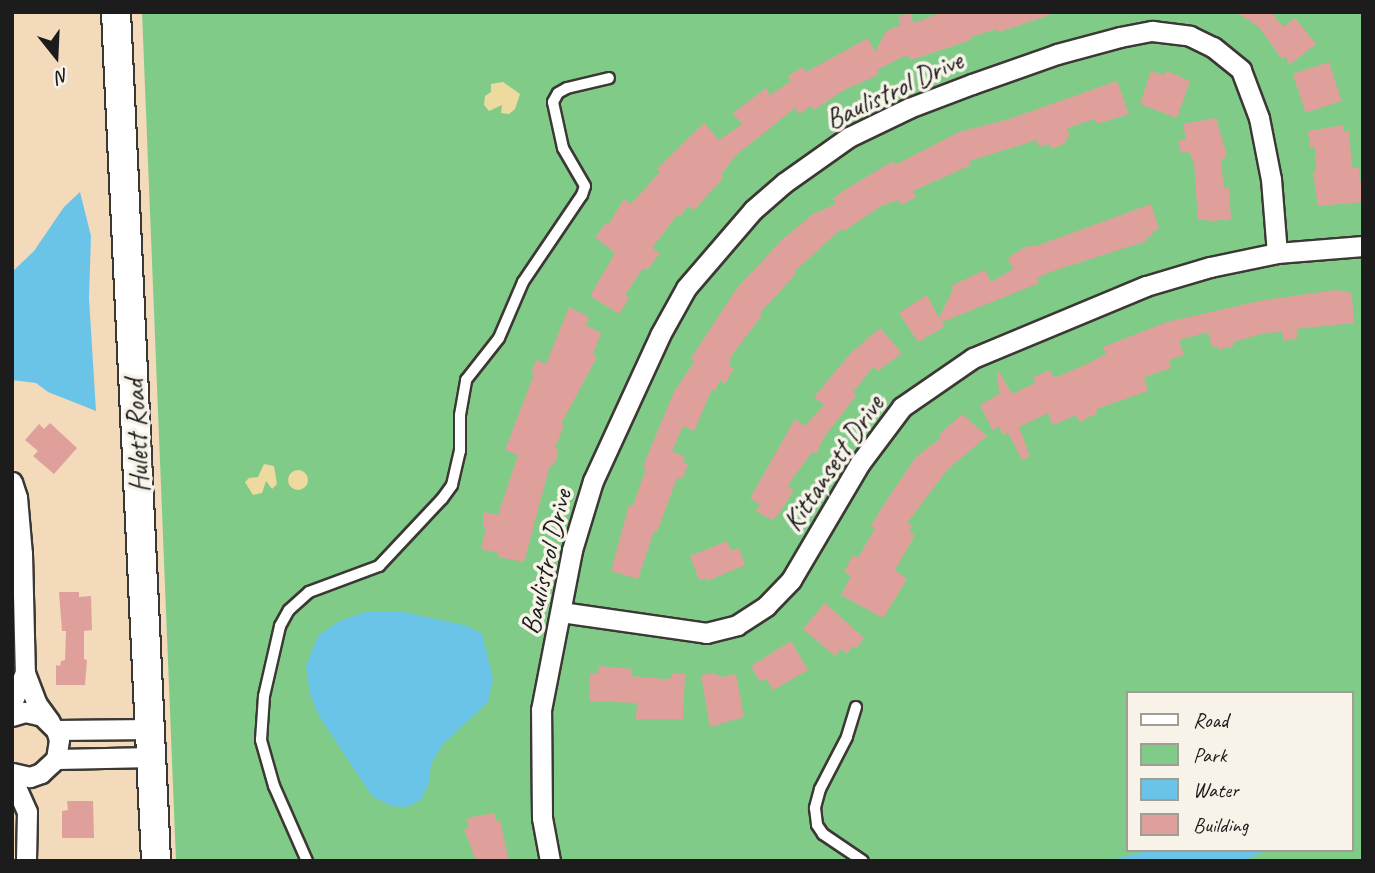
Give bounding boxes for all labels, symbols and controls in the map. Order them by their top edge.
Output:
north arrow [21,21,91,91]
street label: Baulistrol Drive [820,44,968,136]
text: N [53,63,72,89]
street label: Hulett Road [117,379,157,493]
street label: Kittansett Drive [775,389,891,537]
street label: Baulistrol Drive [513,486,579,638]
legend [1126,691,1354,852]
text: Road [1193,707,1228,733]
text: Park [1193,742,1226,768]
text: Water [1193,777,1239,803]
text: Building [1193,812,1248,838]

